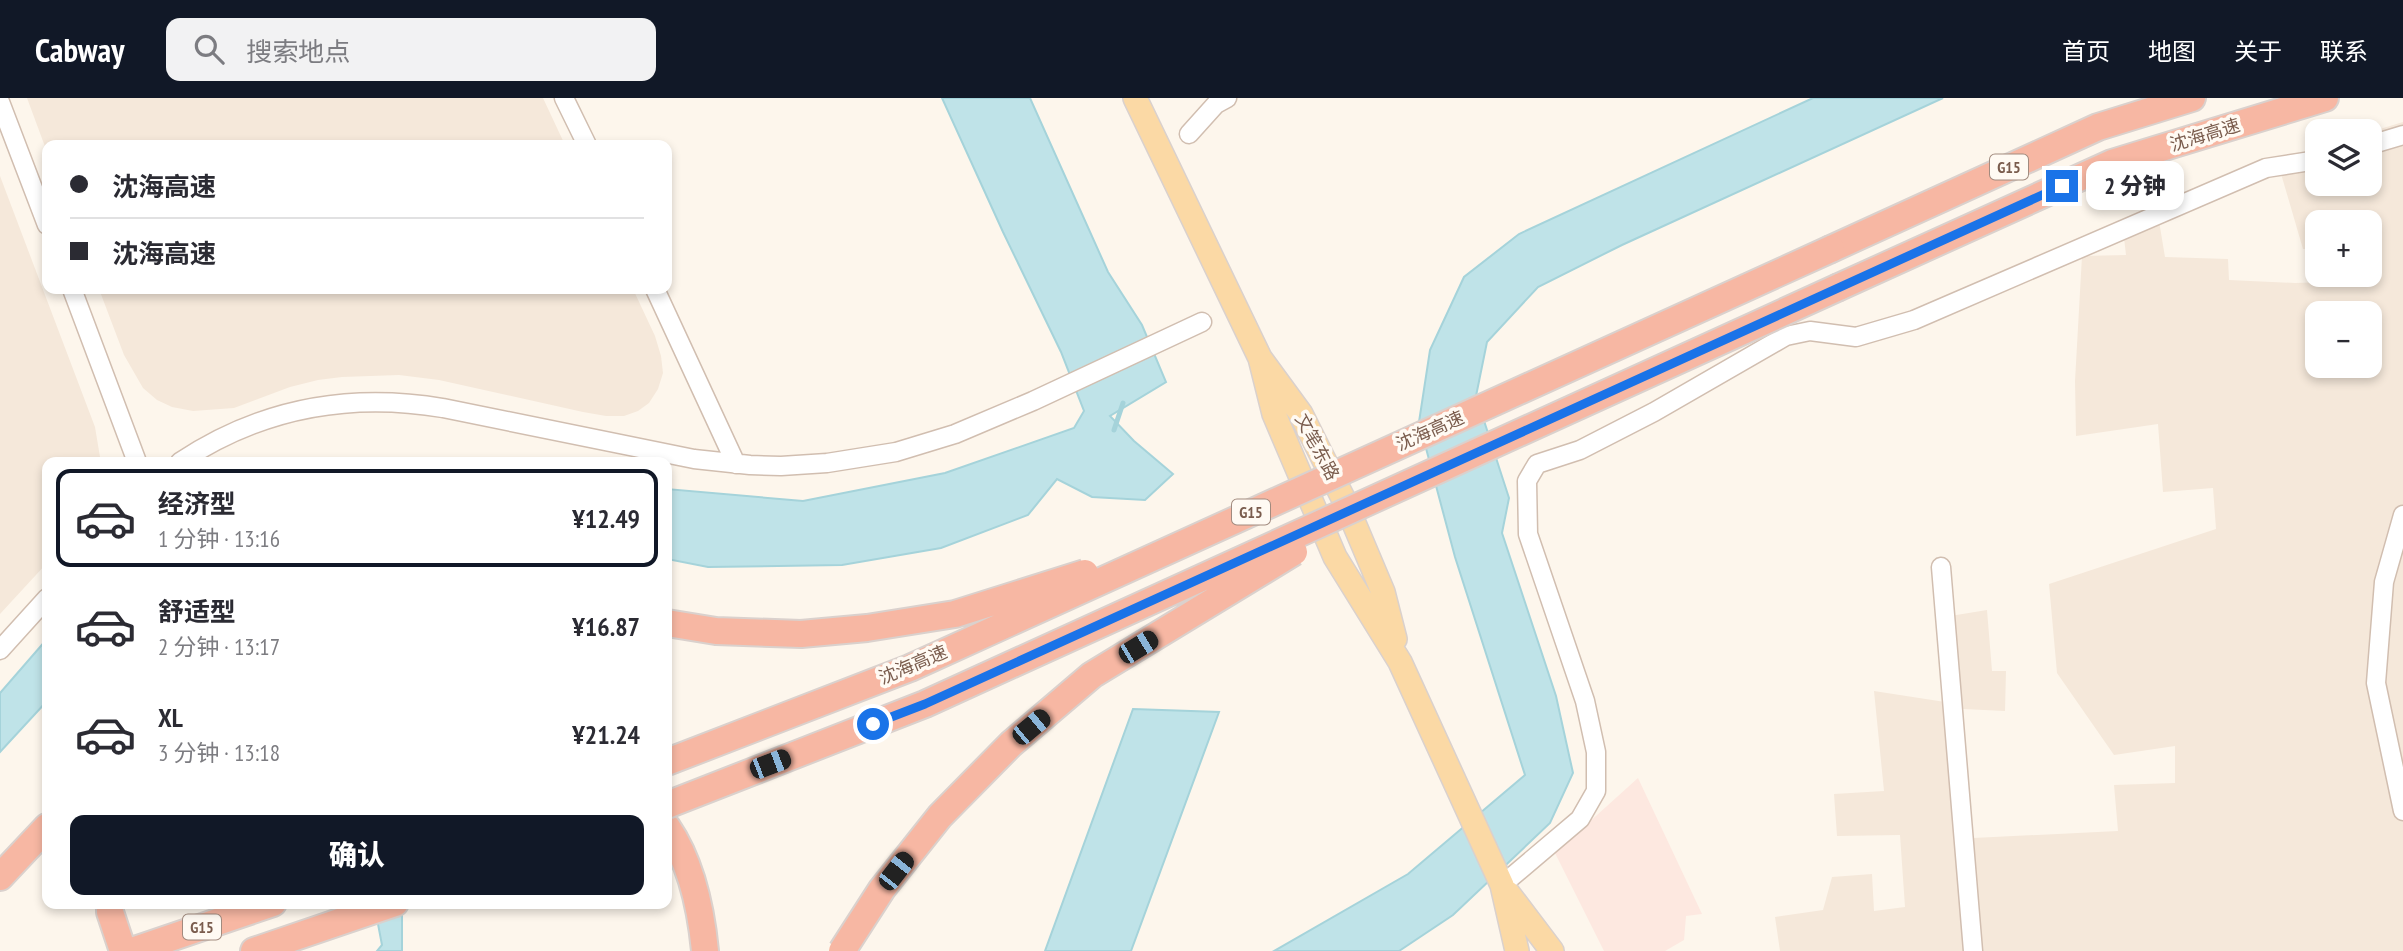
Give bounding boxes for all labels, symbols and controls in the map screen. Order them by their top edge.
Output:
search box [166,18,656,81]
text: Cabway [35,28,124,71]
icon: search [190,30,228,68]
text: 搜索地点 [246,35,350,68]
text: 首页 [2062,36,2110,67]
text: 地图 [2148,36,2196,67]
text: 关于 [2234,36,2282,67]
text: 联系 [2320,36,2368,67]
street label: 沈海高速 [2167,113,2243,156]
map controls [2305,119,2382,378]
button: layers [2305,119,2382,196]
road number: G15 [1990,155,2028,180]
callout: 2 分钟 [2086,162,2184,210]
text: 沈海高速 [112,170,216,203]
route end [2046,170,2078,202]
text: 2 分钟 [2104,171,2166,200]
button: + [2305,210,2382,287]
text: 沈海高速 [112,237,216,270]
button: − [2305,301,2382,378]
street label: 沈海高速 [1392,405,1467,456]
street label: 文笔东路 [1290,410,1344,484]
icon: car [74,487,137,550]
text: 经济型 [158,487,236,520]
road number: G15 [1232,500,1270,524]
text: ¥12.49 [572,502,640,535]
text: 1 分钟 · 13:16 [158,524,280,553]
icon: car [74,595,137,658]
text: 舒适型 [158,595,236,628]
text: ¥16.87 [572,610,640,643]
car [1115,627,1162,667]
text: 2 分钟 · 13:17 [158,632,280,661]
street label: 沈海高速 [875,640,950,689]
text: XL [158,701,183,734]
icon: car [74,703,137,766]
car [1009,705,1054,749]
route start [857,708,889,740]
text: ¥21.24 [572,718,640,751]
text: 3 分钟 · 13:18 [158,738,280,767]
car [747,747,794,781]
button: 确认 [70,815,644,895]
car [875,848,918,894]
road number: G15 [183,914,221,940]

